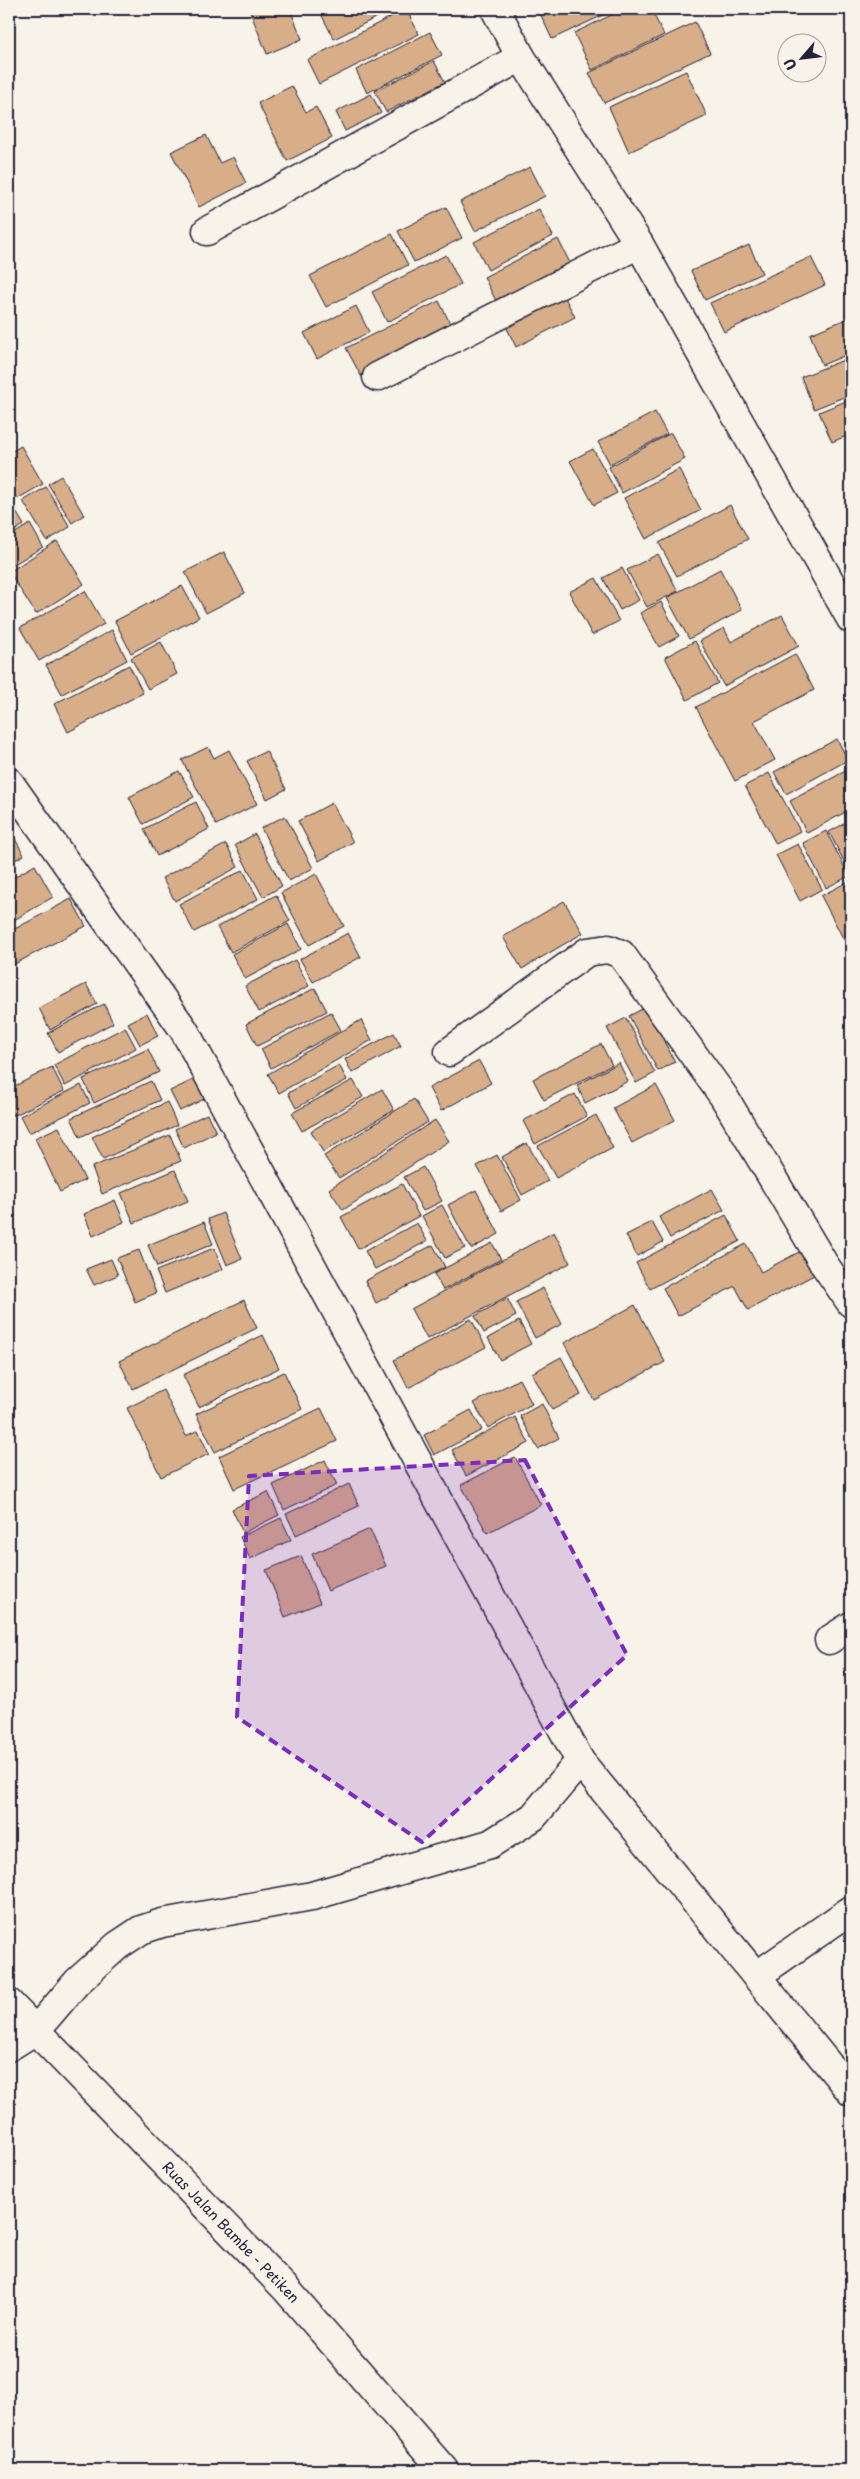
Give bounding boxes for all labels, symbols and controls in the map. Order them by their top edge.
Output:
north arrow [778,32,828,82]
text: U [778,55,802,74]
street label: Ruas Jalan Bambe - Petiken [158,2156,304,2308]

